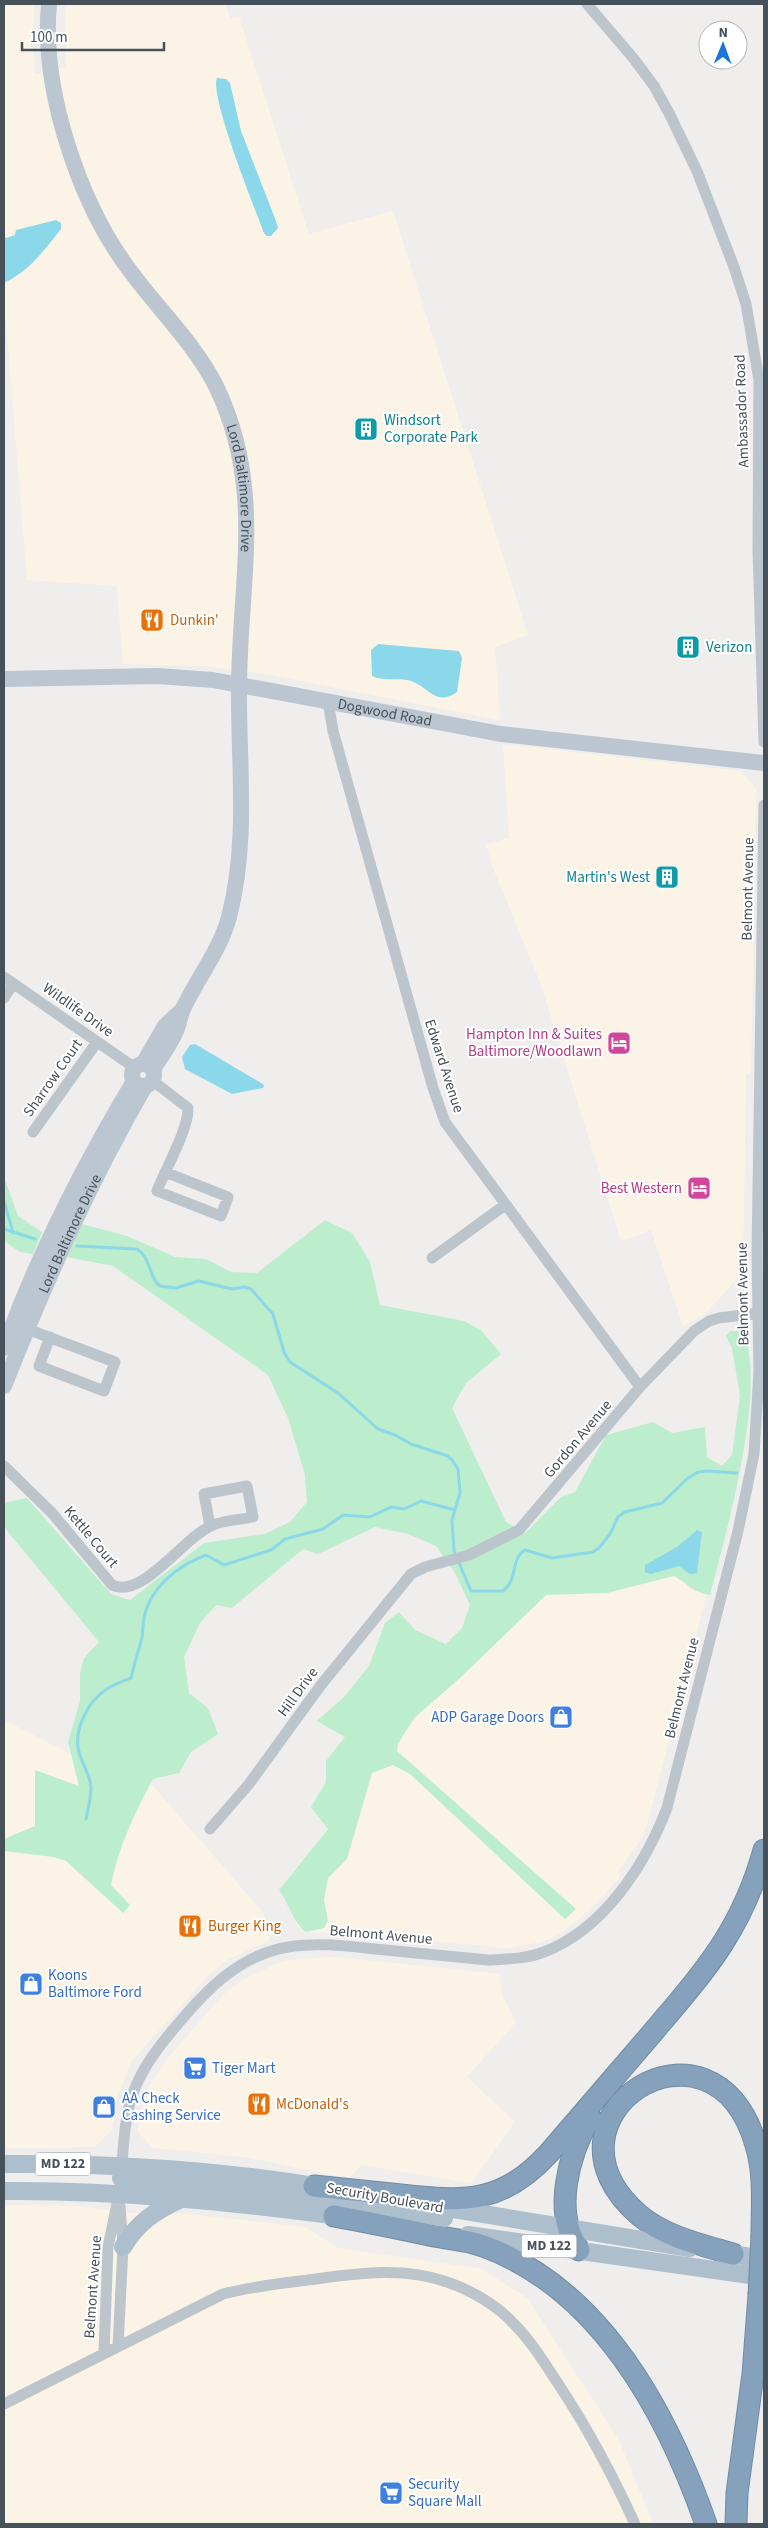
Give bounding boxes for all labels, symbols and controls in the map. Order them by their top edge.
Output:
scale bar [22,20,165,52]
north arrow [698,20,748,70]
text: N [718,23,728,43]
text: 100 m [30,27,68,48]
street label: Ambassador Road [730,354,754,468]
place label: Windsort Corporate Park [384,410,478,448]
building icon: Windsort Corporate Park [353,416,379,442]
street label: Lord Baltimore Drive [221,421,257,552]
restaurant icon: Dunkin' [139,607,165,633]
place label: Dunkin' [170,610,219,631]
building icon: Verizon [675,634,701,660]
place label: Verizon [706,637,752,658]
street label: Dogwood Road [336,693,434,731]
street label: Belmont Avenue [737,837,759,941]
building icon: Martin's West [654,864,680,890]
place label: Martin's West [566,867,650,888]
street label: Wildlife Drive [38,978,118,1042]
street label: Edward Avenue [419,1017,469,1115]
place label: Hampton Inn & Suites Baltimore/Woodlawn [466,1024,602,1062]
hotel icon: Hampton Inn & Suites Baltimore/Woodlawn [606,1030,632,1056]
street label: Sharrow Court [18,1035,88,1121]
street label: Lord Baltimore Drive [33,1170,107,1297]
hotel icon: Best Western [686,1175,712,1201]
place label: Best Western [601,1178,682,1199]
street label: Belmont Avenue [732,1242,754,1346]
street label: Gordon Avenue [539,1395,617,1483]
street label: Kettle Court [59,1501,123,1573]
street label: Belmont Avenue [659,1635,705,1741]
street label: Hill Drive [273,1663,323,1721]
shop icon: ADP Garage Doors [548,1704,574,1730]
place label: ADP Garage Doors [431,1707,544,1728]
restaurant icon: Burger King [177,1913,203,1939]
place label: Burger King [208,1916,282,1937]
street label: Belmont Avenue [329,1920,433,1950]
place label: Koons Baltimore Ford [48,1965,142,2003]
shop icon: Koons Baltimore Ford [18,1971,44,1997]
supermarket icon: Tiger Mart [182,2055,208,2081]
place label: Tiger Mart [212,2058,275,2079]
place label: AA Check Cashing Service [122,2088,221,2126]
restaurant icon: McDonald's [246,2091,272,2117]
shop icon: AA Check Cashing Service [91,2094,117,2120]
place label: McDonald's [276,2094,349,2115]
road number: MD 122 [36,2152,90,2176]
street label: Security Boulevard [325,2177,445,2219]
road number: MD 122 [522,2234,576,2258]
street label: Belmont Avenue [79,2235,107,2339]
place label: Security Square Mall [408,2474,482,2512]
supermarket icon: Security Square Mall [378,2480,404,2506]

